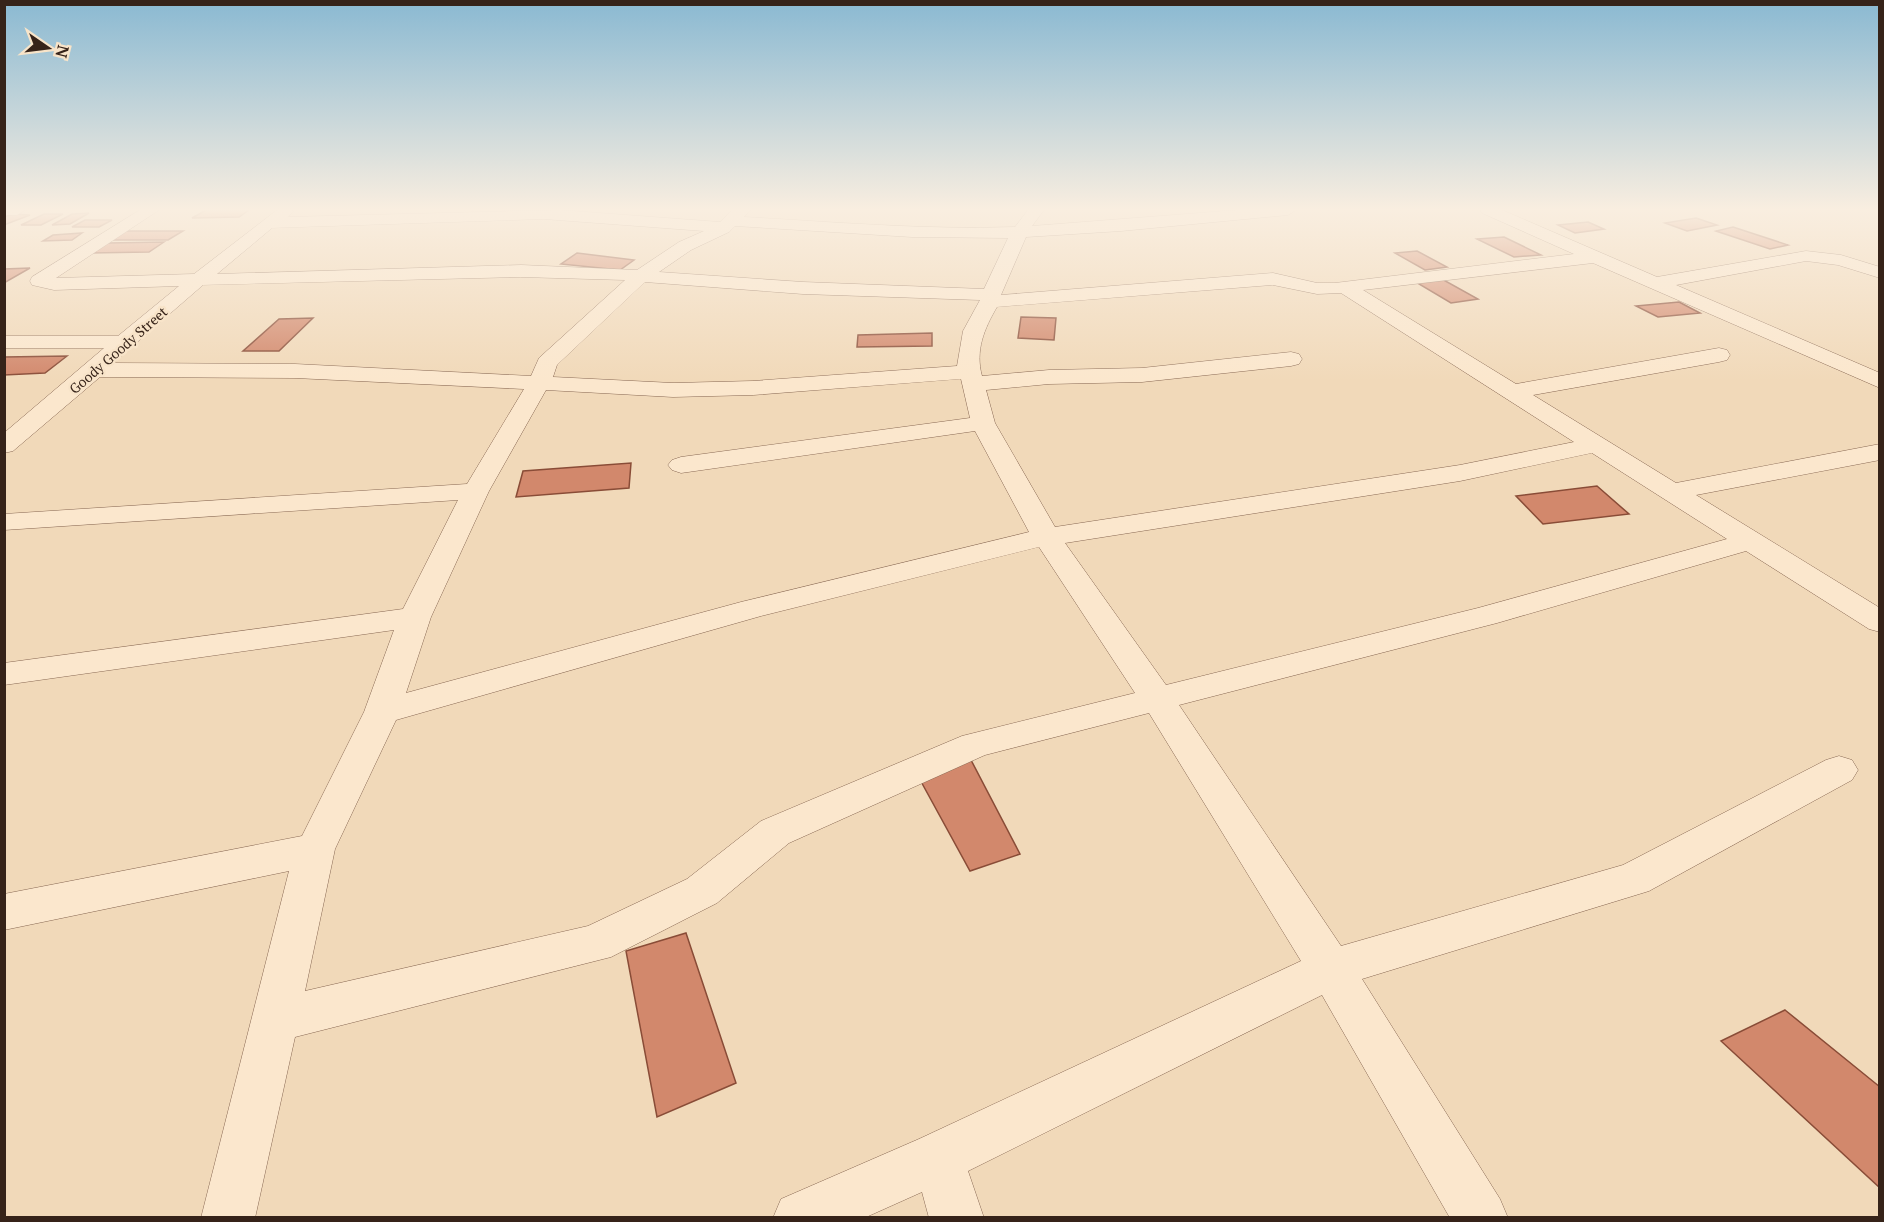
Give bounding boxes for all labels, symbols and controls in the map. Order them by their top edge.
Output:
north arrow [18,18,78,78]
text: N [50,43,75,60]
street label: Goody Goody Street [65,302,172,398]

